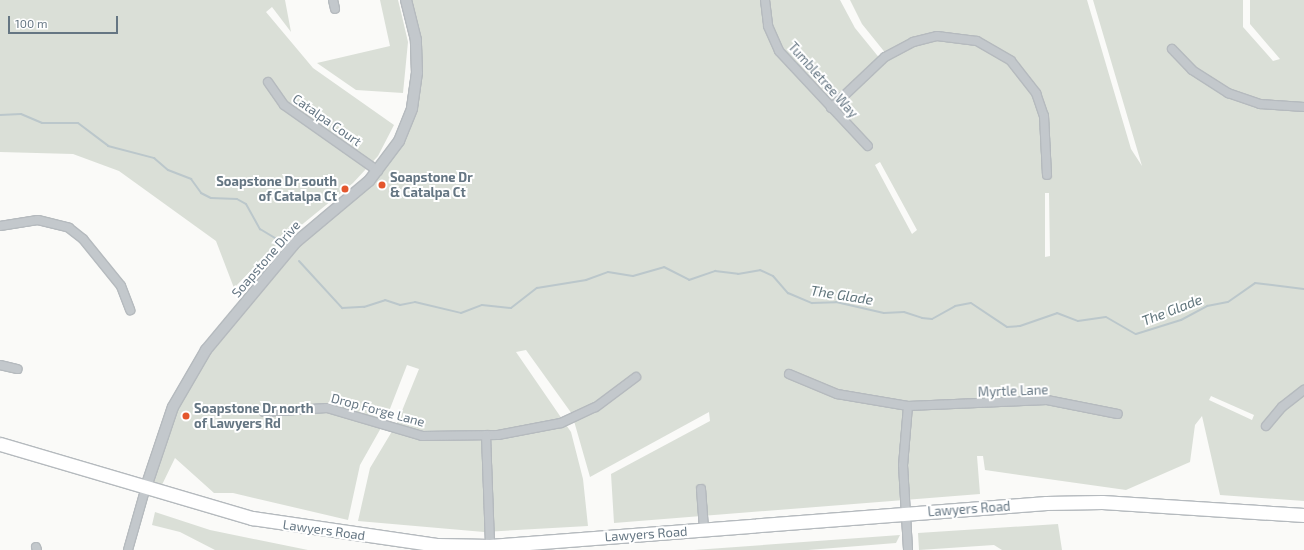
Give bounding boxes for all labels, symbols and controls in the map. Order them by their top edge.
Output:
scale bar [10,8,120,34]
text: 100 m [15,16,47,30]
street label: Tumbletree Way [785,39,861,121]
street label: Catalpa Court [290,91,364,149]
place label: Soapstone Dr & Catalpa Ct [390,170,473,201]
place label: Soapstone Dr south of Catalpa Ct [216,174,337,205]
marker: Soapstone Dr & Catalpa Ct [377,180,387,190]
marker: Soapstone Dr south of Catalpa Ct [340,184,350,194]
street label: Soapstone Drive [228,217,304,301]
water label: The Glade [810,282,874,308]
water label: The Glade [1140,291,1204,329]
street label: Myrtle Lane [977,382,1049,400]
street label: Drop Forge Lane [329,390,427,430]
place label: Soapstone Dr north of Lawyers Rd [194,401,314,432]
marker: Soapstone Dr north of Lawyers Rd [181,411,191,421]
street label: Lawyers Road [927,498,1011,520]
street label: Lawyers Road [282,517,366,543]
street label: Lawyers Road [604,523,688,545]

